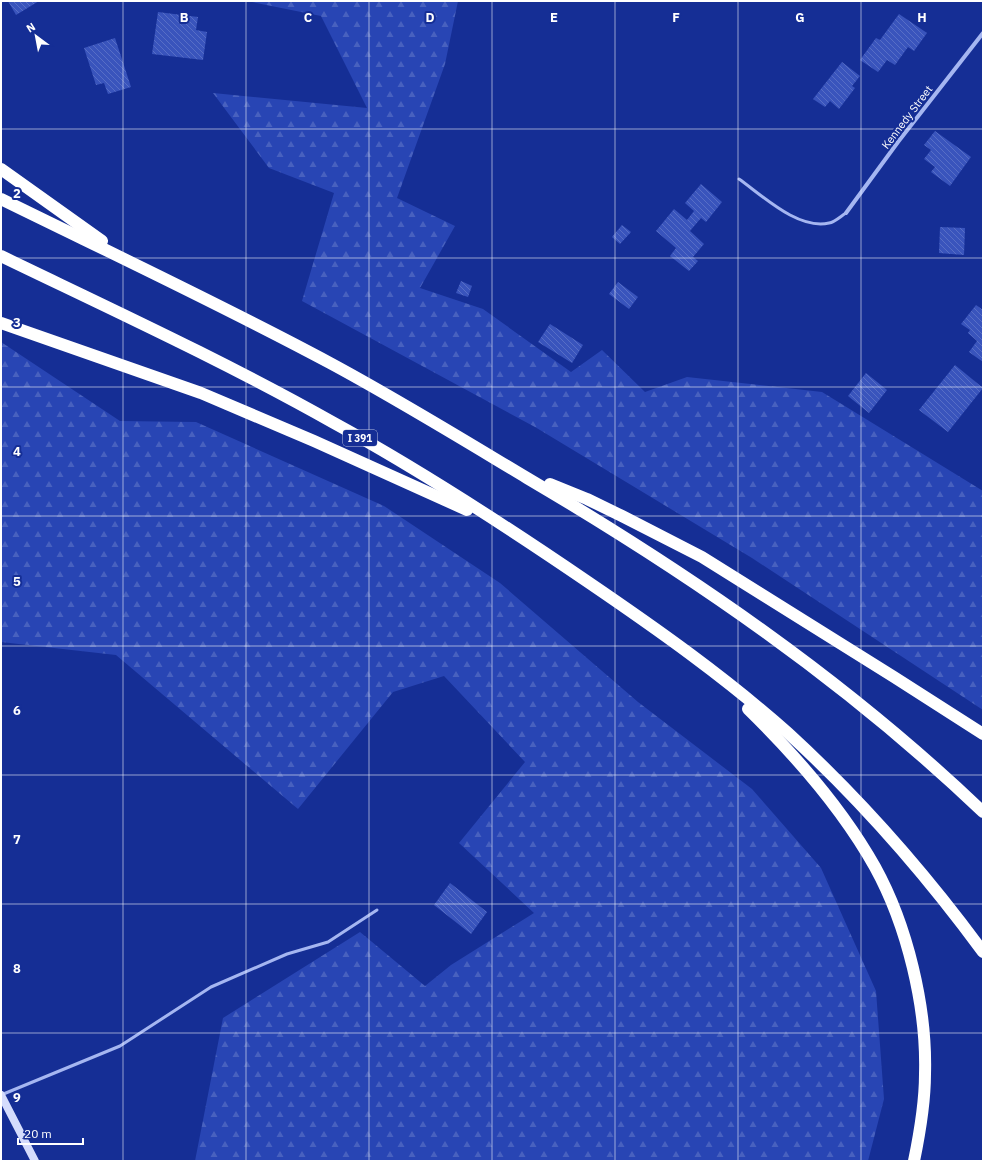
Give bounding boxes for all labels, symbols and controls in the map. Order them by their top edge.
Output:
text: B [180,9,189,26]
text: C [304,9,313,26]
text: D [425,9,435,26]
text: E [550,9,558,26]
text: F [672,9,680,26]
text: G [795,9,805,26]
text: H [917,9,927,26]
north arrow [16,16,56,56]
text: N [24,19,38,36]
street label: Kennedy Street [879,82,936,152]
text: 2 [13,185,21,202]
text: 3 [13,314,21,331]
road number: I 391 [343,430,377,446]
text: 4 [13,443,21,460]
text: 5 [13,573,21,590]
text: 6 [13,702,21,719]
text: 7 [13,831,21,848]
text: 8 [13,960,21,977]
text: 9 [13,1089,21,1106]
scale bar [18,1120,83,1146]
text: 20 m [24,1126,52,1141]

